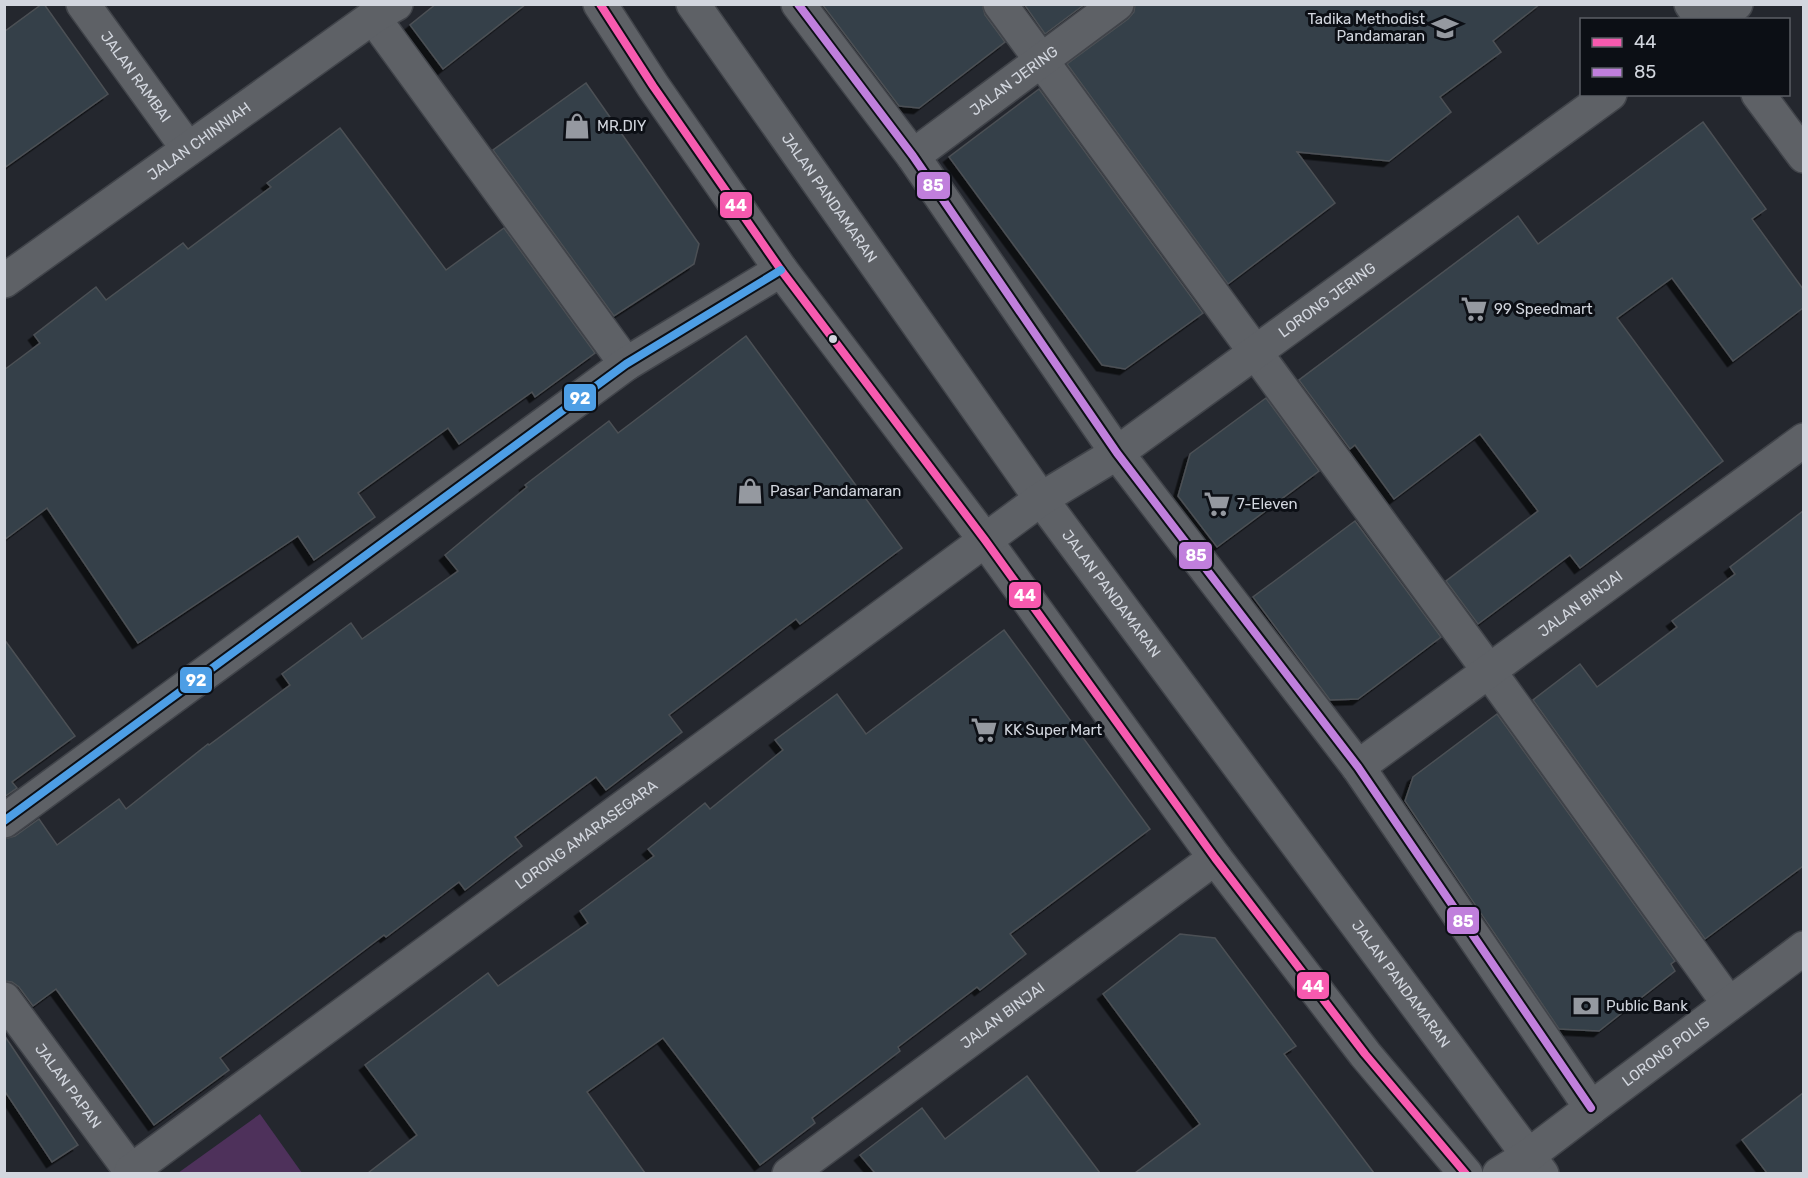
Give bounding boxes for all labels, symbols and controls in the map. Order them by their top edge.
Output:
place label: Tadika Methodist Pandamaran [1307,10,1425,45]
school or university icon: Tadika Methodist Pandamaran [1430,13,1460,43]
legend [1580,18,1790,96]
street label: JALAN RAMBAI [97,28,175,126]
text: 44 [1634,31,1656,53]
street label: JALAN JERING [966,42,1062,119]
text: 85 [1634,61,1656,83]
street label: JALAN CHINNIAH [144,98,254,184]
shop icon: MR.DIY [562,111,592,141]
place label: MR.DIY [597,117,647,135]
street label: JALAN PANDAMARAN [778,130,881,266]
line badge: 85 [916,171,951,200]
text: 85 [922,176,944,195]
line badge: 44 [719,191,753,219]
text: 44 [725,196,747,215]
street label: LORONG JERING [1275,259,1379,341]
supermarket icon: 99 Speedmart [1459,294,1489,324]
place label: 99 Speedmart [1494,300,1593,318]
unlabelled marker [827,333,839,345]
line badge: 92 [563,383,597,412]
text: 92 [570,389,590,408]
shop icon: Pasar Pandamaran [735,476,765,506]
place label: Pasar Pandamaran [770,482,901,500]
supermarket icon: 7-Eleven [1202,489,1232,519]
place label: 7-Eleven [1237,495,1298,513]
street label: JALAN PANDAMARAN [1058,526,1164,661]
line badge: 85 [1178,541,1213,570]
text: 85 [1185,546,1207,565]
street label: JALAN BINJAI [1535,567,1626,641]
line badge: 44 [1008,581,1042,609]
text: 44 [1014,586,1036,605]
line badge: 92 [179,666,213,694]
text: 92 [186,671,206,690]
supermarket icon: KK Super Mart [969,715,999,745]
place label: KK Super Mart [1004,721,1102,739]
street label: LORONG AMARASEGARA [512,776,661,893]
line badge: 85 [1446,906,1480,935]
text: 85 [1452,912,1474,931]
street label: JALAN PANDAMARAN [1348,917,1454,1051]
line badge: 44 [1296,971,1330,1000]
text: 44 [1302,977,1324,996]
street label: JALAN BINJAI [957,978,1048,1053]
bank icon: Public Bank [1571,991,1601,1021]
place label: Public Bank [1606,997,1688,1015]
street label: LORONG POLIS [1619,1013,1713,1090]
street label: JALAN PAPAN [31,1040,105,1132]

